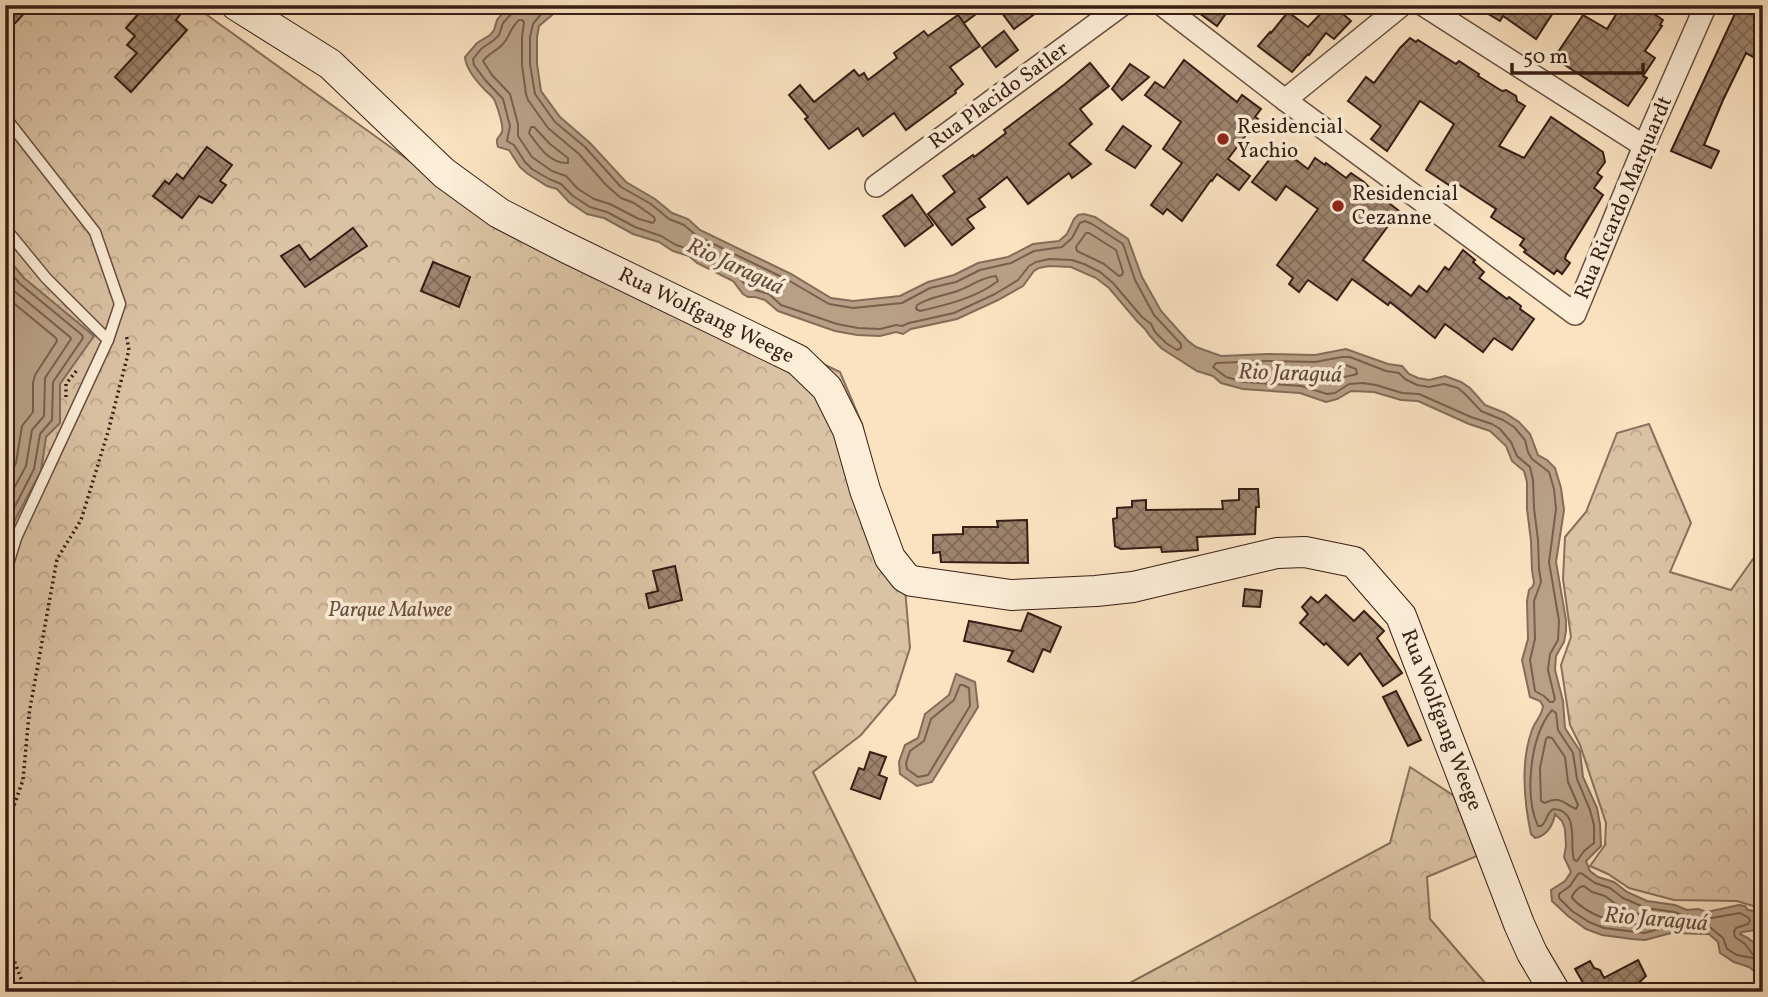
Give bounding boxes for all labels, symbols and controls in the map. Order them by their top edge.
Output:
scale bar [1512,32,1644,76]
street label: Rua Placido Satler [923,35,1075,157]
text: 50 m [1523,43,1568,72]
street label: Rua Ricardo Marquardt [1568,92,1680,304]
place label: Residencial Yachio [1237,113,1343,166]
marker: Residencial Yachio [1215,131,1231,147]
place label: Residencial Cezanne [1352,180,1458,233]
marker: Residencial Cezanne [1330,198,1346,214]
water label: Rio Jaraguá [681,230,789,304]
street label: Rua Wolfgang Weege [613,261,799,371]
water label: Rio Jaraguá [1237,356,1343,392]
park label: Parque Malwee [328,596,452,625]
street label: Rua Wolfgang Weege [1393,625,1489,815]
water label: Rio Jaraguá [1603,900,1709,940]

